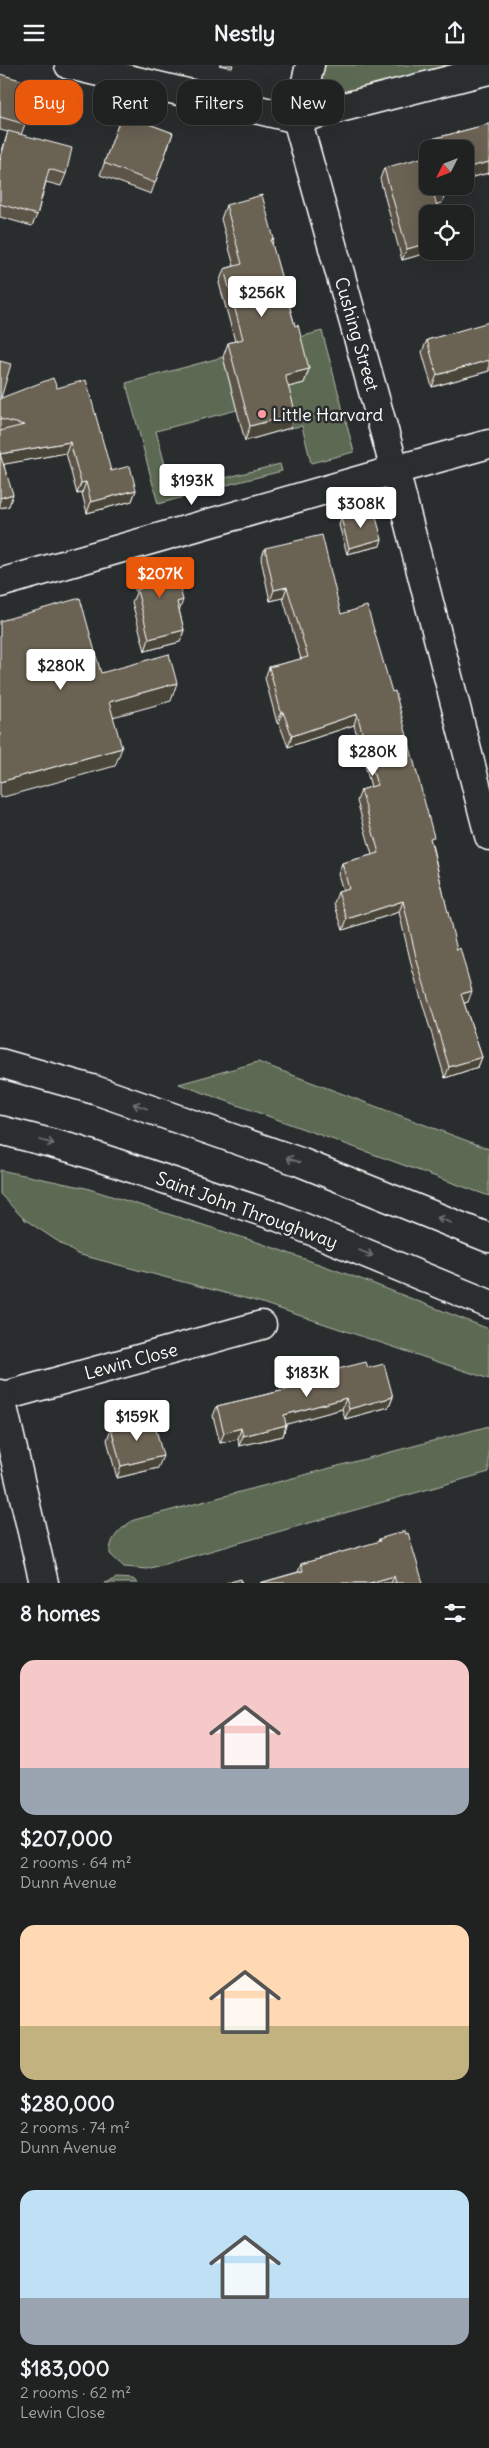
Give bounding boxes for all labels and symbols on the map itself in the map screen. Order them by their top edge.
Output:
north arrow [419,140,474,195]
street label: Cushing Street [330,274,384,394]
pin: $256K [227,275,297,318]
place label: Little Harvard [272,403,384,426]
marker: Little Harvard [256,408,268,420]
pin: $193K [157,463,227,506]
pin: $308K [326,487,396,529]
pin: $207K [125,557,195,599]
pin: $280K [26,649,96,691]
pin: $280K [338,735,408,777]
one-way arrow [132,1101,148,1110]
one-way arrow [39,1138,55,1147]
one-way arrow [286,1155,301,1164]
street label: Saint John Throughway [153,1166,341,1254]
one-way arrow [437,1215,452,1224]
one-way arrow [358,1250,373,1259]
street label: Lewin Close [82,1338,180,1384]
pin: $183K [272,1355,342,1398]
pin: $159K [102,1399,172,1442]

